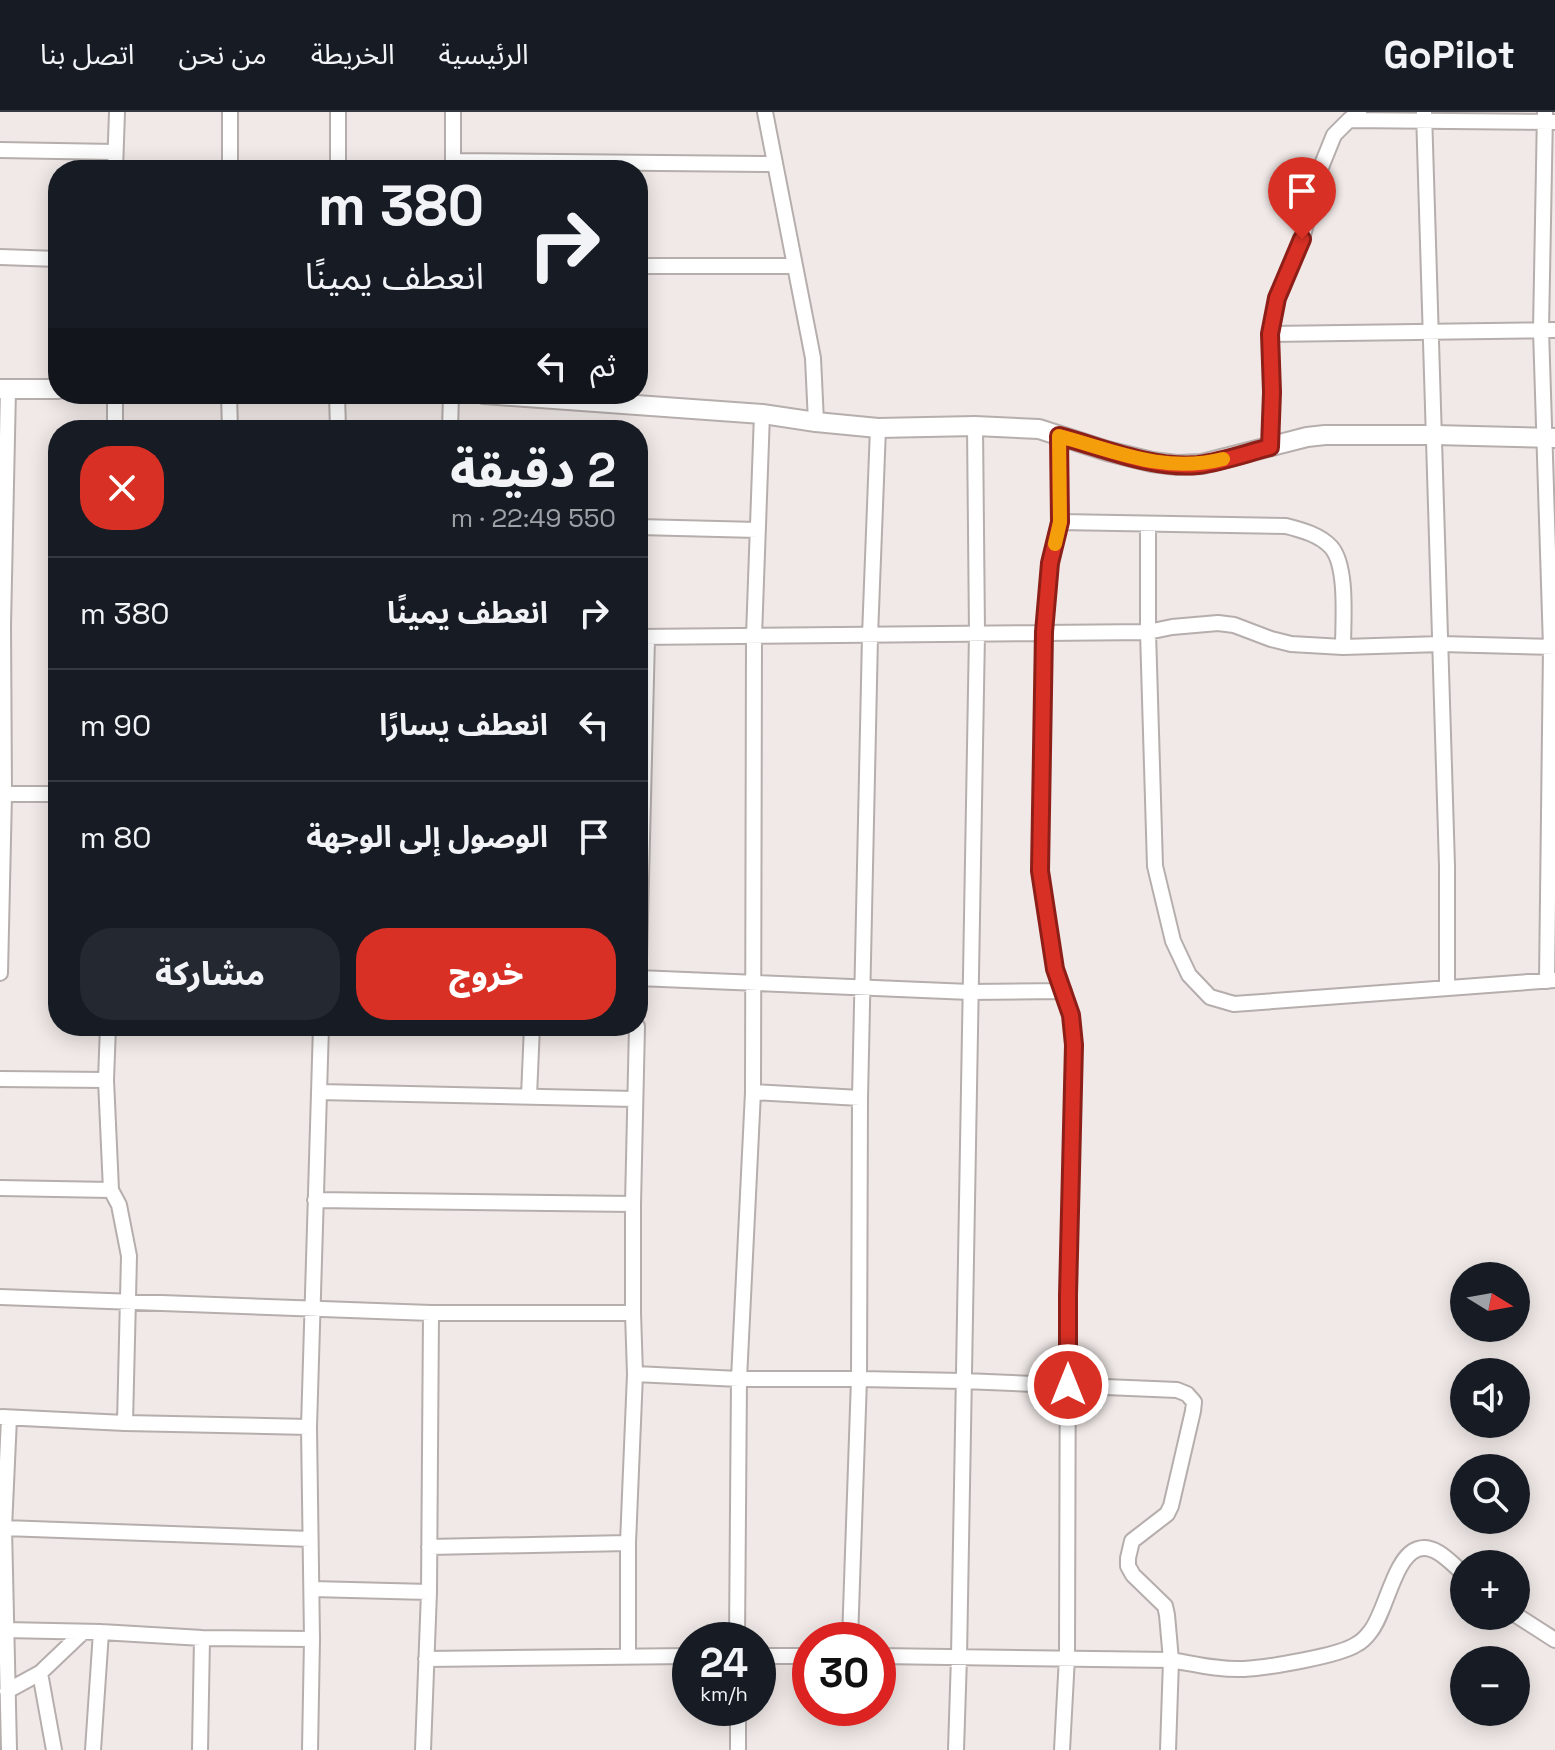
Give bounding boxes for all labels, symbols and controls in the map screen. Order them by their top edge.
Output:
text: GoPilot [1383,31,1515,79]
text: اتصل بنا [40,36,135,72]
text: من نحن [179,36,267,72]
text: الخريطة [311,36,395,72]
text: الرئيسية [439,36,529,72]
pin [1268,157,1336,239]
icon: arrive [1280,169,1324,213]
text: 380 m [318,170,484,241]
icon: right [512,192,616,296]
text: انعطف يمينًا [305,254,484,300]
icon: left [530,344,574,388]
text: ثم [590,346,616,385]
text: 2 دقيقة [450,440,616,501]
button: close [80,446,164,530]
text: 550 m · 22:49 [451,501,616,535]
icon: right [572,591,616,635]
text: انعطف يمينًا [387,593,548,632]
text: 380 m [80,594,170,633]
icon: left [572,703,616,747]
text: انعطف يسارًا [379,705,548,744]
text: 90 m [80,706,151,745]
icon: arrive [572,815,616,859]
text: الوصول إلى الوجهة [306,817,548,856]
text: 80 m [80,818,151,857]
button: مشاركة [80,928,340,1020]
button: خروج [356,928,616,1020]
north arrow [1450,1262,1530,1342]
map controls [1450,1262,1530,1726]
position arrow [1026,1343,1110,1427]
button: sound [1450,1358,1530,1438]
button: search [1450,1454,1530,1534]
button: + [1450,1550,1530,1630]
speed limit sign: 30 [792,1622,896,1726]
text: 24 [700,1638,748,1689]
button: − [1450,1646,1530,1726]
text: km/h [700,1681,748,1707]

